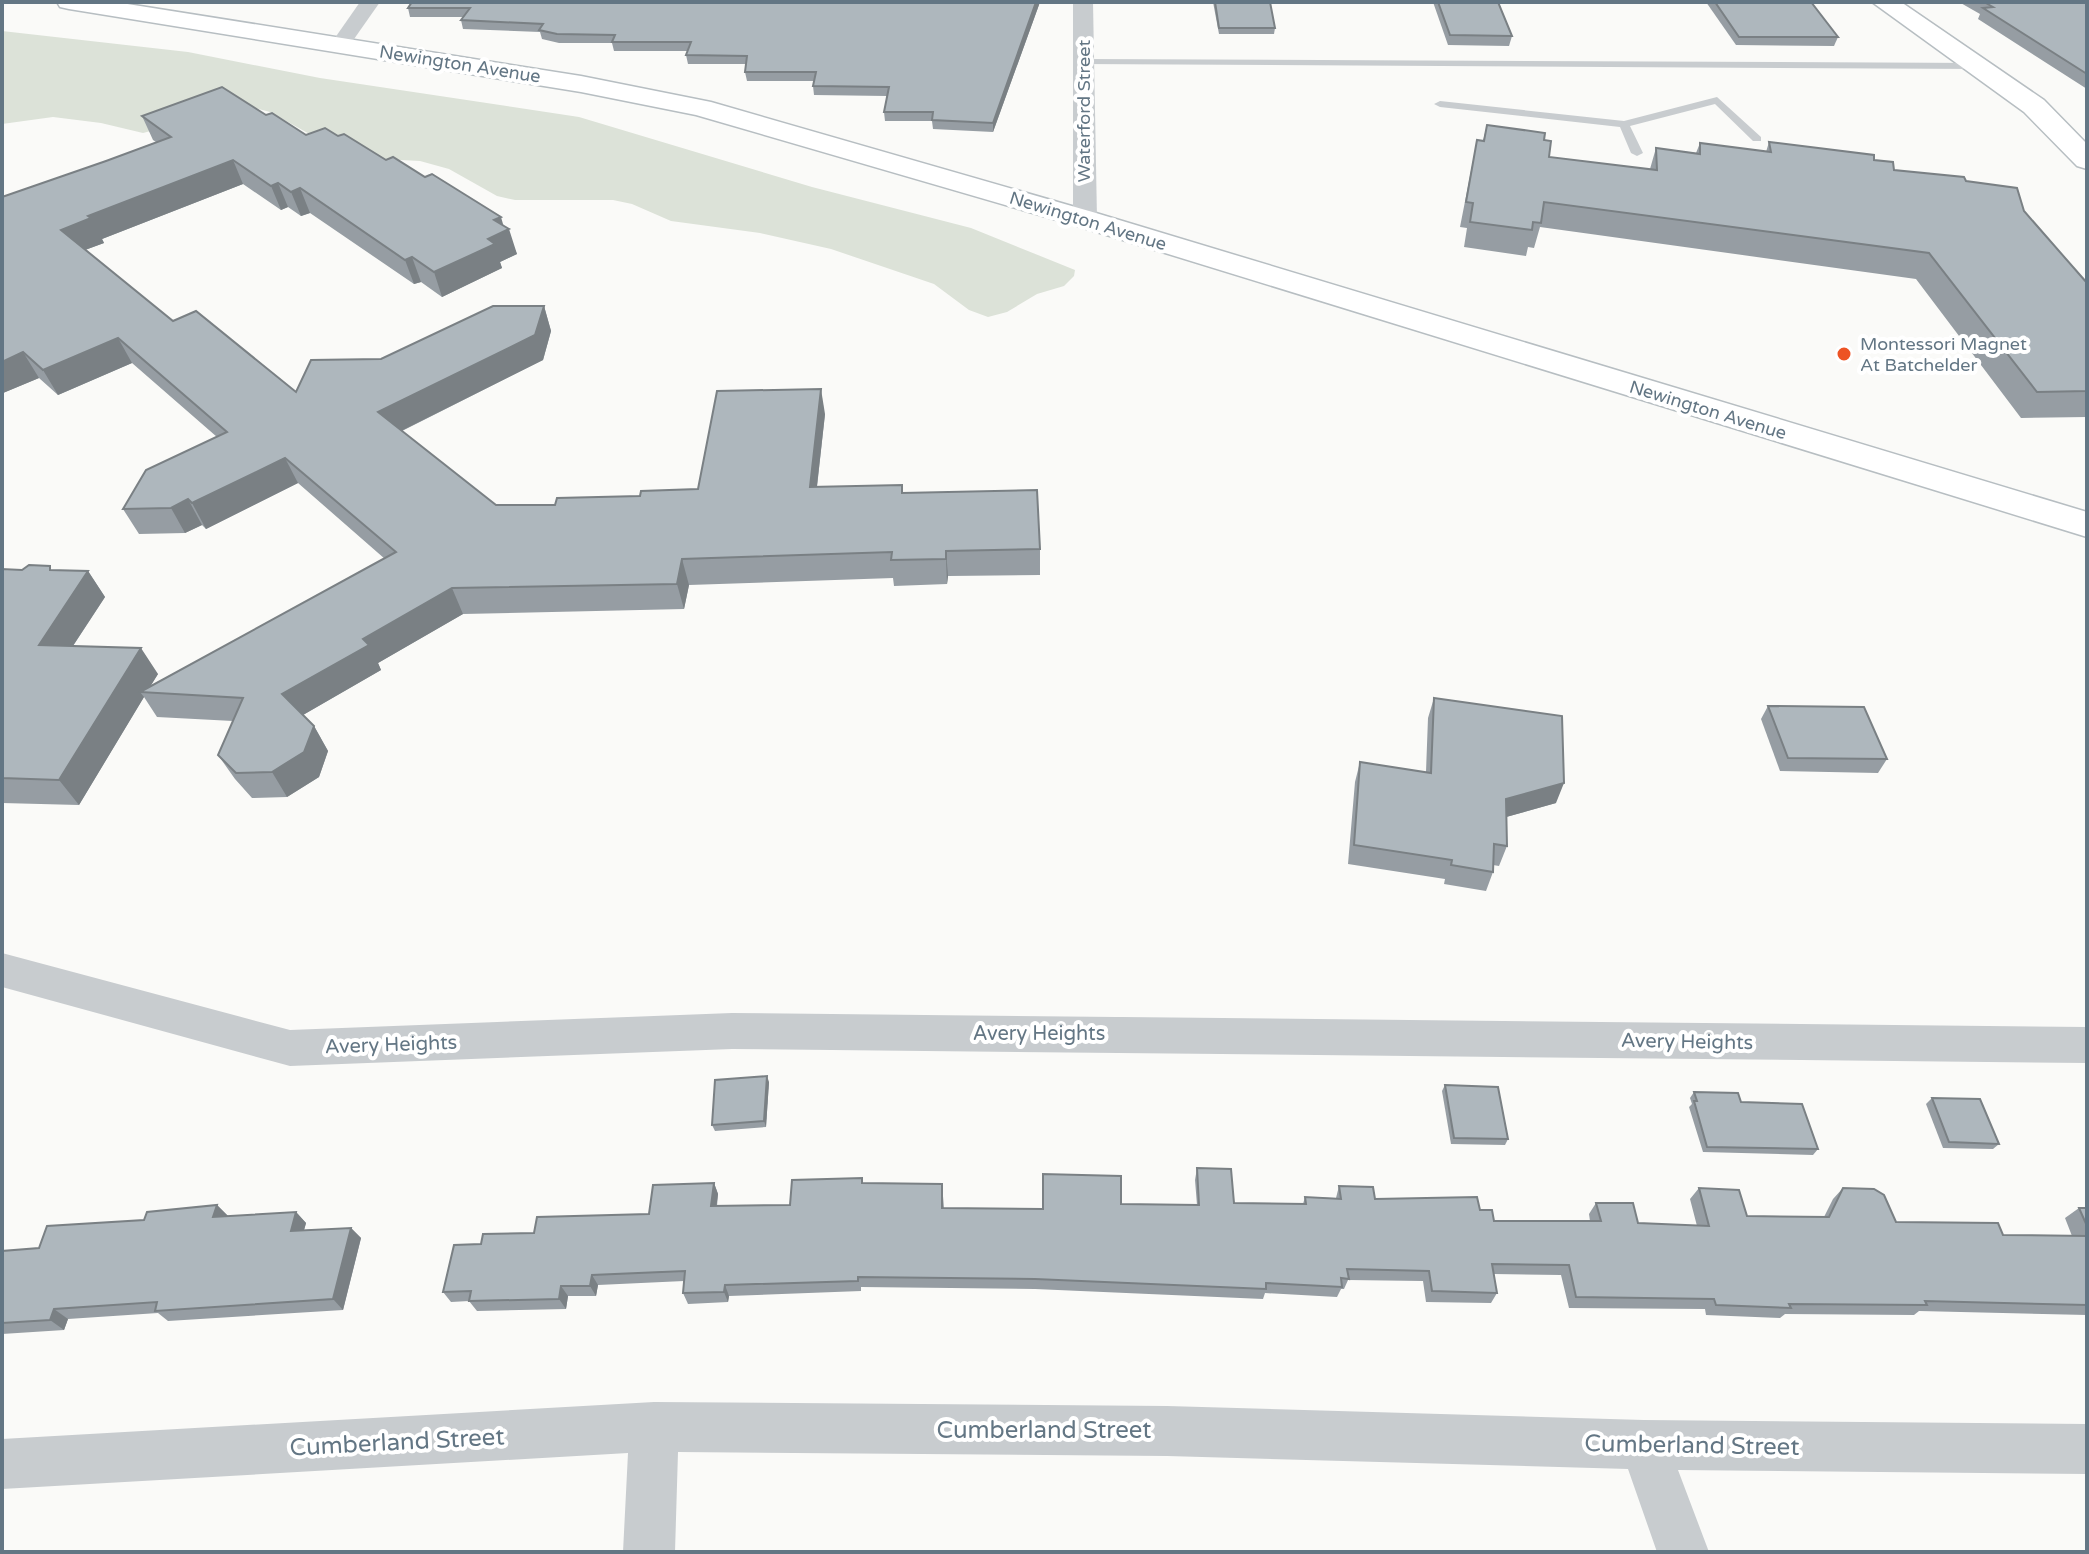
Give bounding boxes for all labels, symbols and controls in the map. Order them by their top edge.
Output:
street label: Newington Avenue [378,40,542,88]
street label: Waterford Street [1073,40,1095,182]
street label: Newington Avenue [1007,187,1169,255]
place label: Montessori Magnet At Batchelder [1860,333,2027,376]
marker: Montessori Magnet At Batchelder [1835,345,1853,363]
street label: Newington Avenue [1627,376,1789,444]
street label: Avery Heights [973,1022,1105,1046]
street label: Avery Heights [1621,1029,1753,1055]
street label: Avery Heights [324,1031,458,1059]
street label: Cumberland Street [936,1416,1152,1445]
street label: Cumberland Street [289,1422,505,1463]
street label: Cumberland Street [1584,1429,1800,1462]

